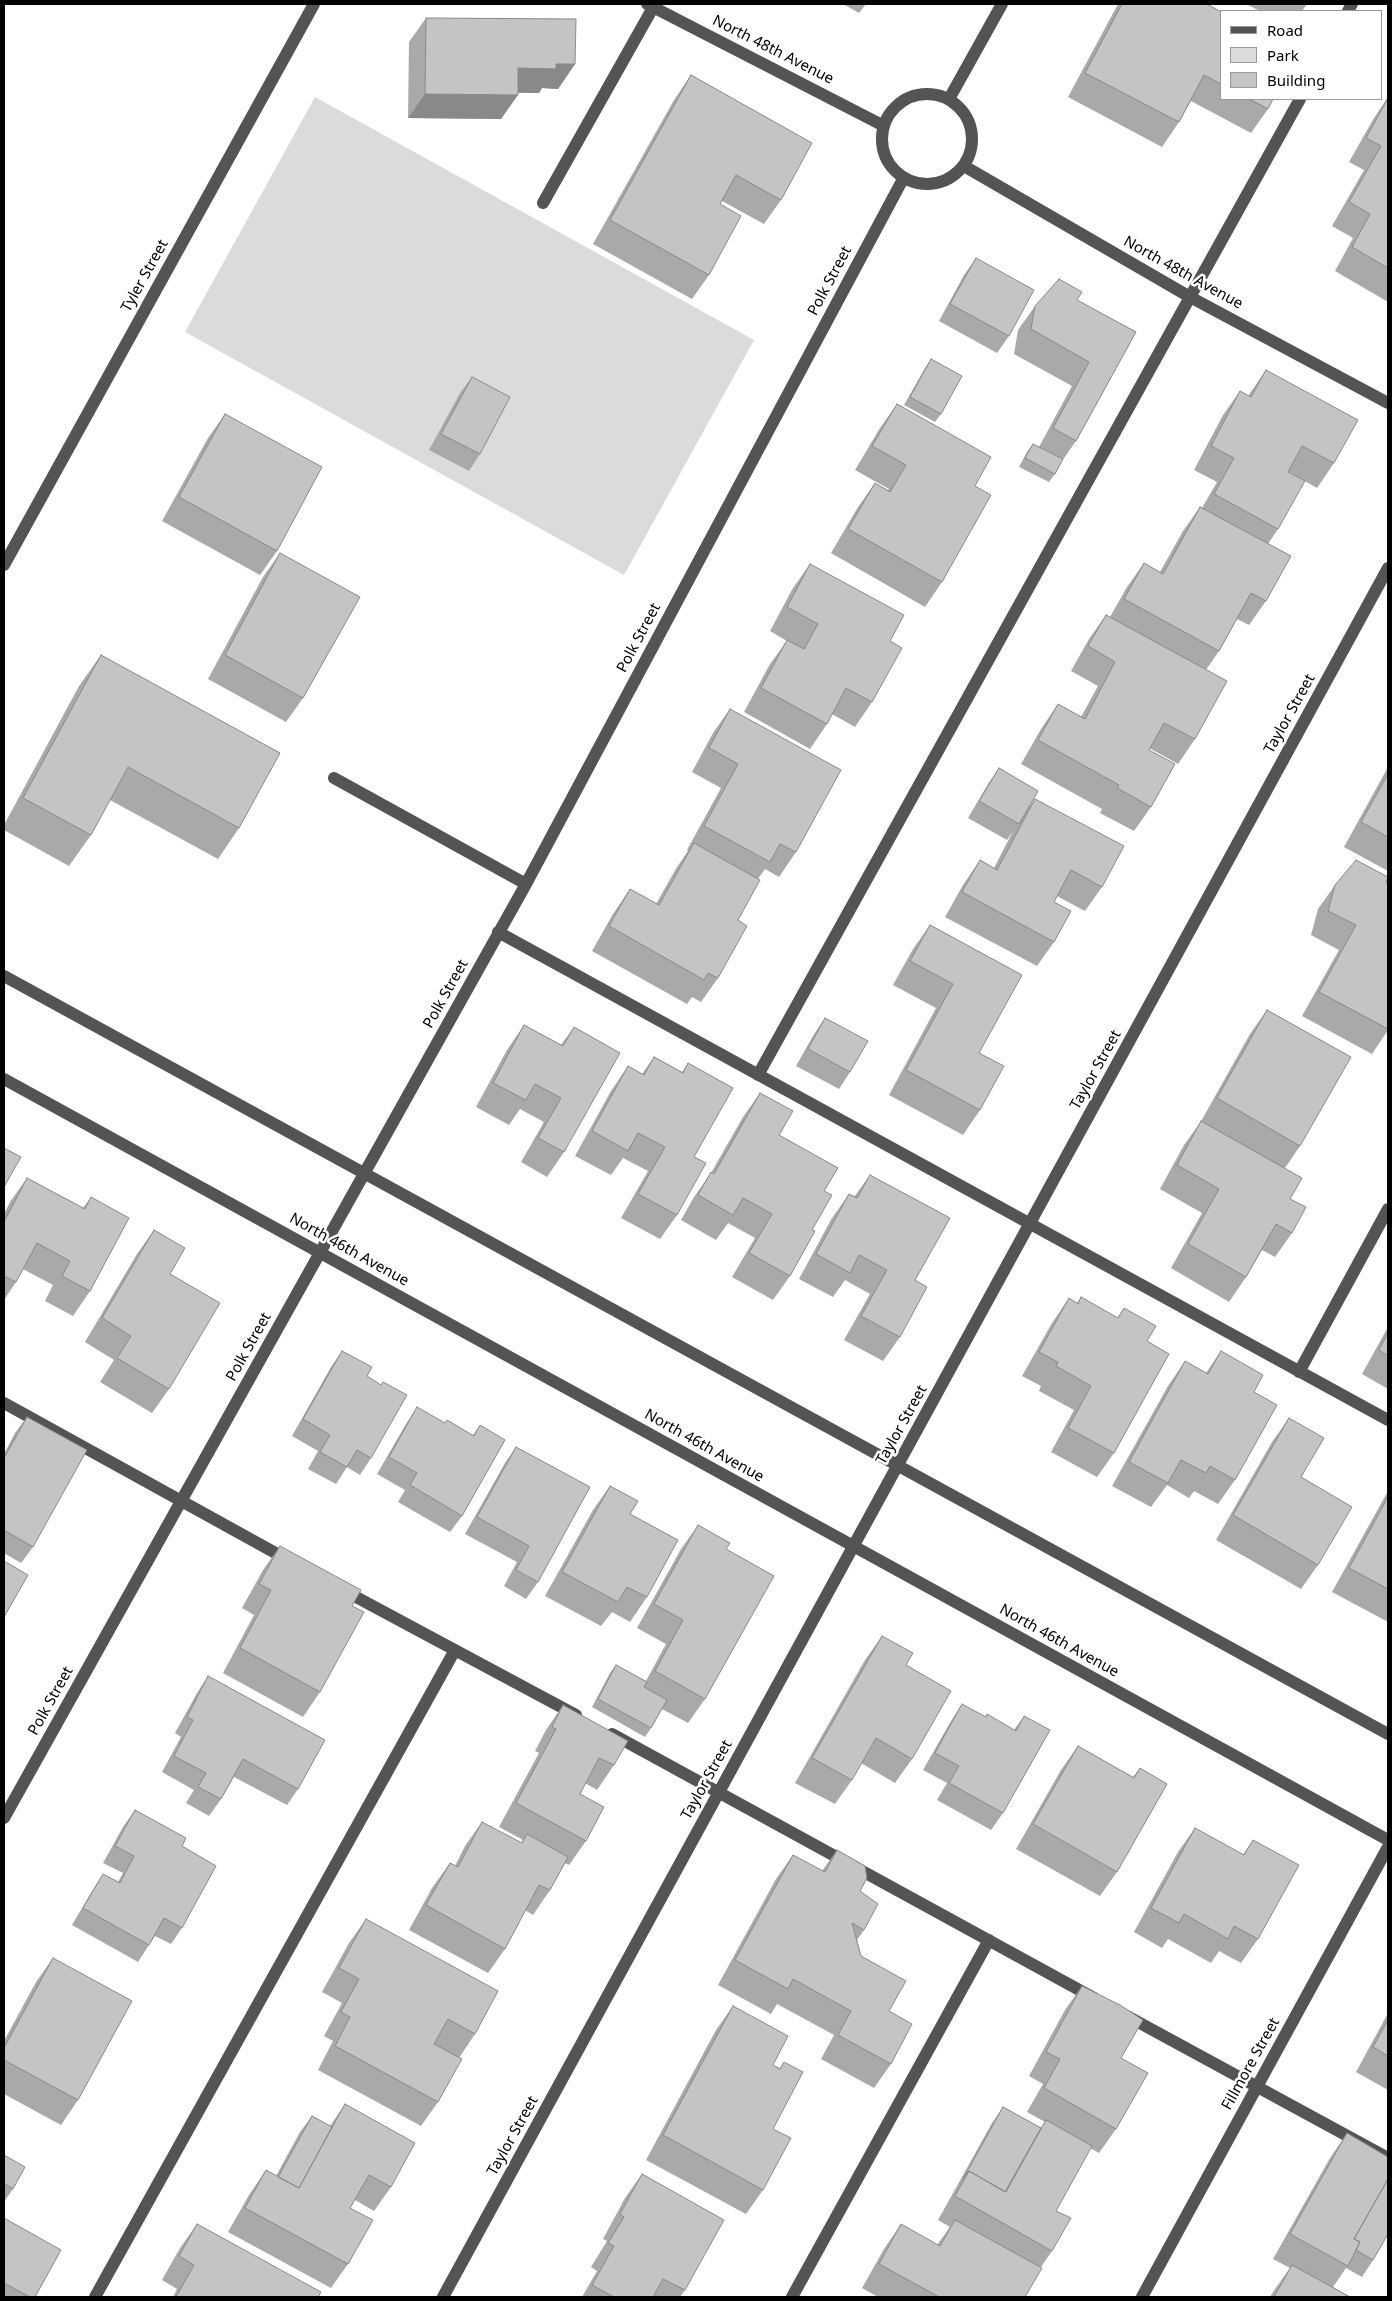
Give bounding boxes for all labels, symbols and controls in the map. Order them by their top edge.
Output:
legend [1220,10,1382,100]
street label: North 48th Avenue [709,12,837,88]
text: Road [1267,20,1303,40]
text: Park [1267,45,1299,65]
text: Building [1267,70,1325,90]
street label: North 48th Avenue [1120,233,1246,313]
street label: Tyler Street [118,237,172,315]
street label: Polk Street [804,243,856,319]
street label: Polk Street [613,600,665,676]
street label: Taylor Street [1261,671,1319,757]
street label: Polk Street [420,956,472,1032]
street label: Taylor Street [1067,1027,1125,1113]
street label: North 46th Avenue [286,1210,412,1290]
street label: Polk Street [223,1309,275,1385]
street label: Taylor Street [873,1382,931,1468]
street label: North 46th Avenue [641,1406,767,1486]
street label: North 46th Avenue [996,1601,1122,1681]
street label: Polk Street [25,1663,77,1739]
street label: Taylor Street [678,1737,736,1823]
street label: Fillmore Street [1218,2015,1284,2113]
street label: Taylor Street [484,2093,542,2179]

